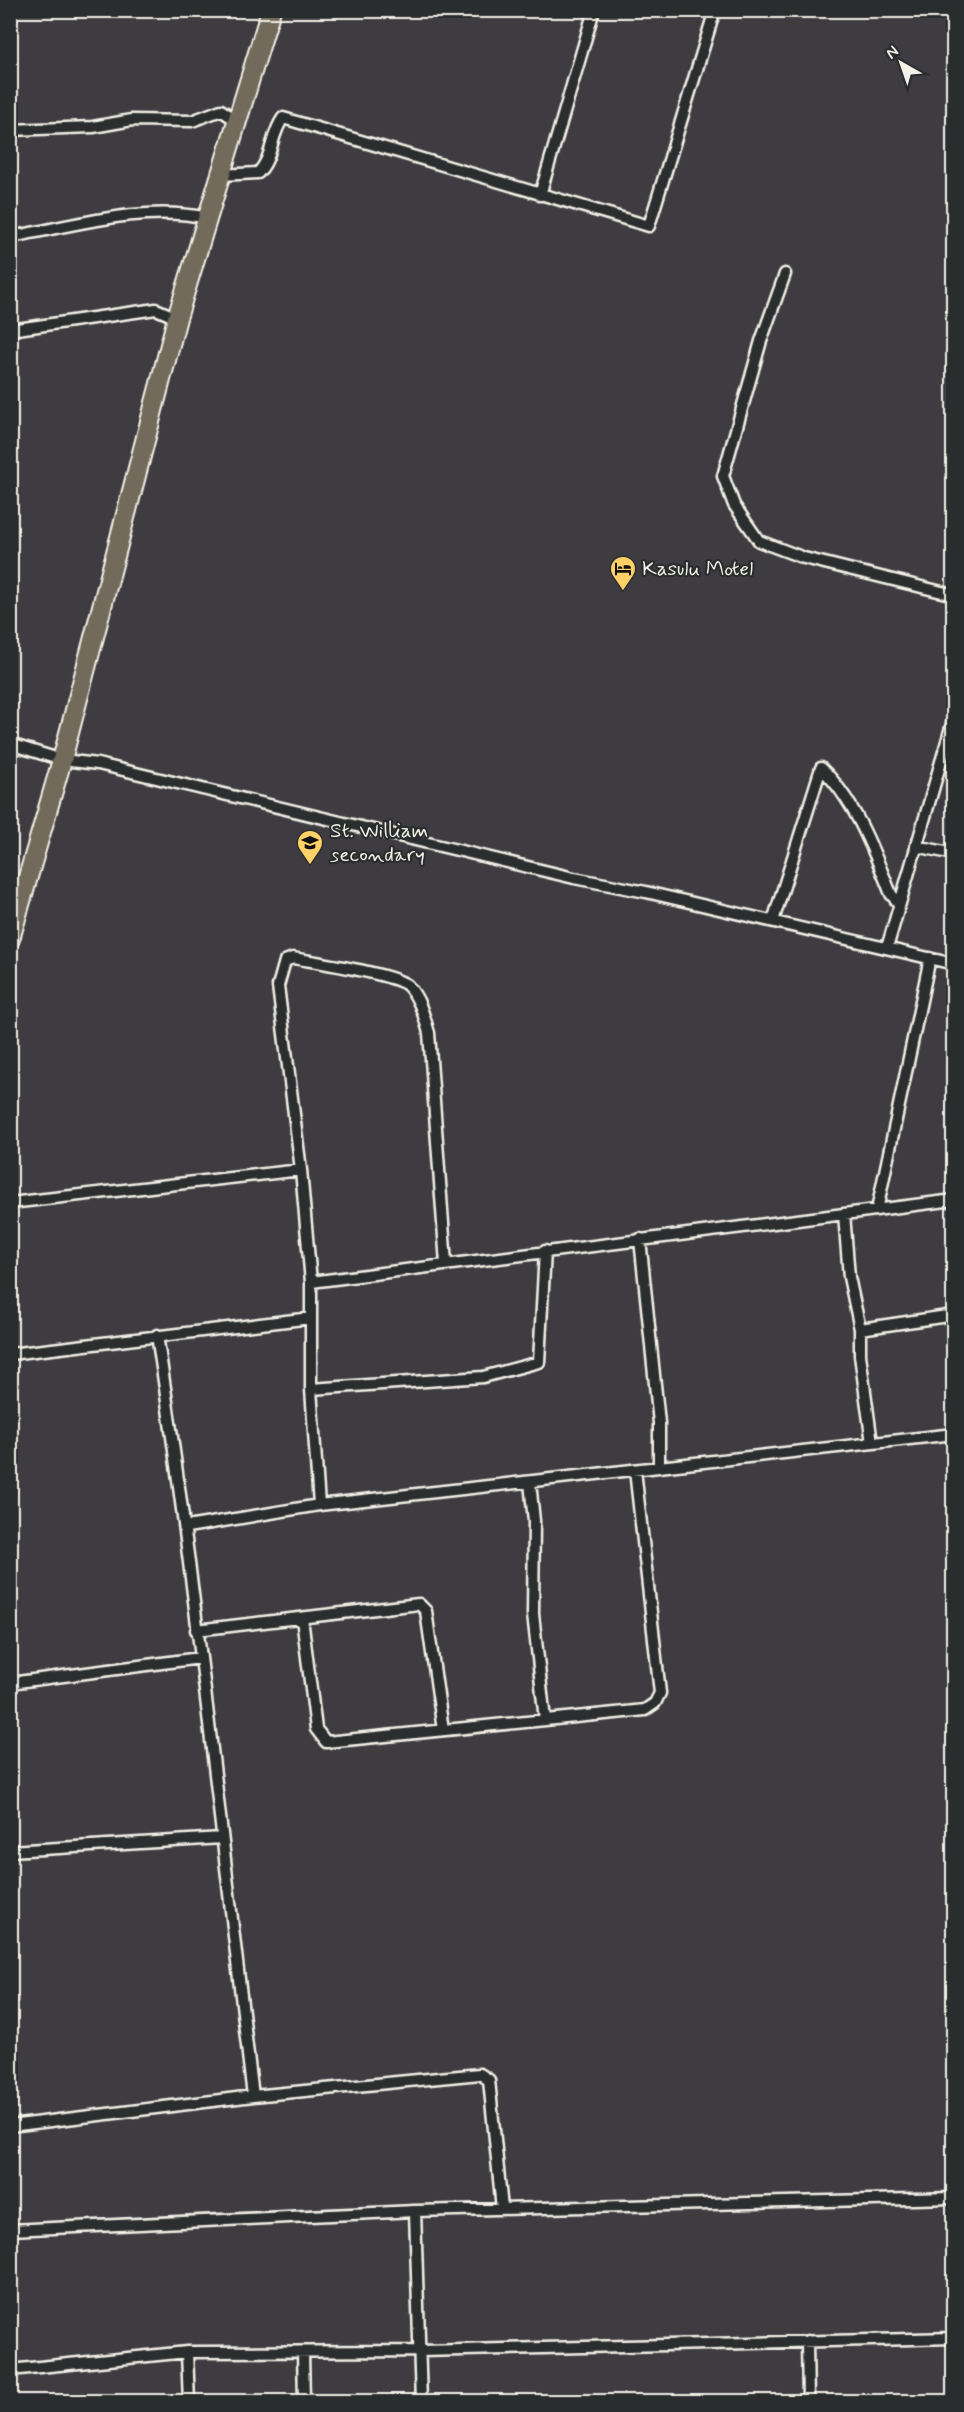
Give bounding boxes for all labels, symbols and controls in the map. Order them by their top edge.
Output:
north arrow [871,33,931,93]
text: N [881,41,903,64]
hotel icon: Kasulu Motel [608,554,638,592]
place label: Kasulu Motel [642,555,753,583]
place label: St. William secondary [330,817,428,869]
school or university icon: St. William secondary [295,828,325,866]

